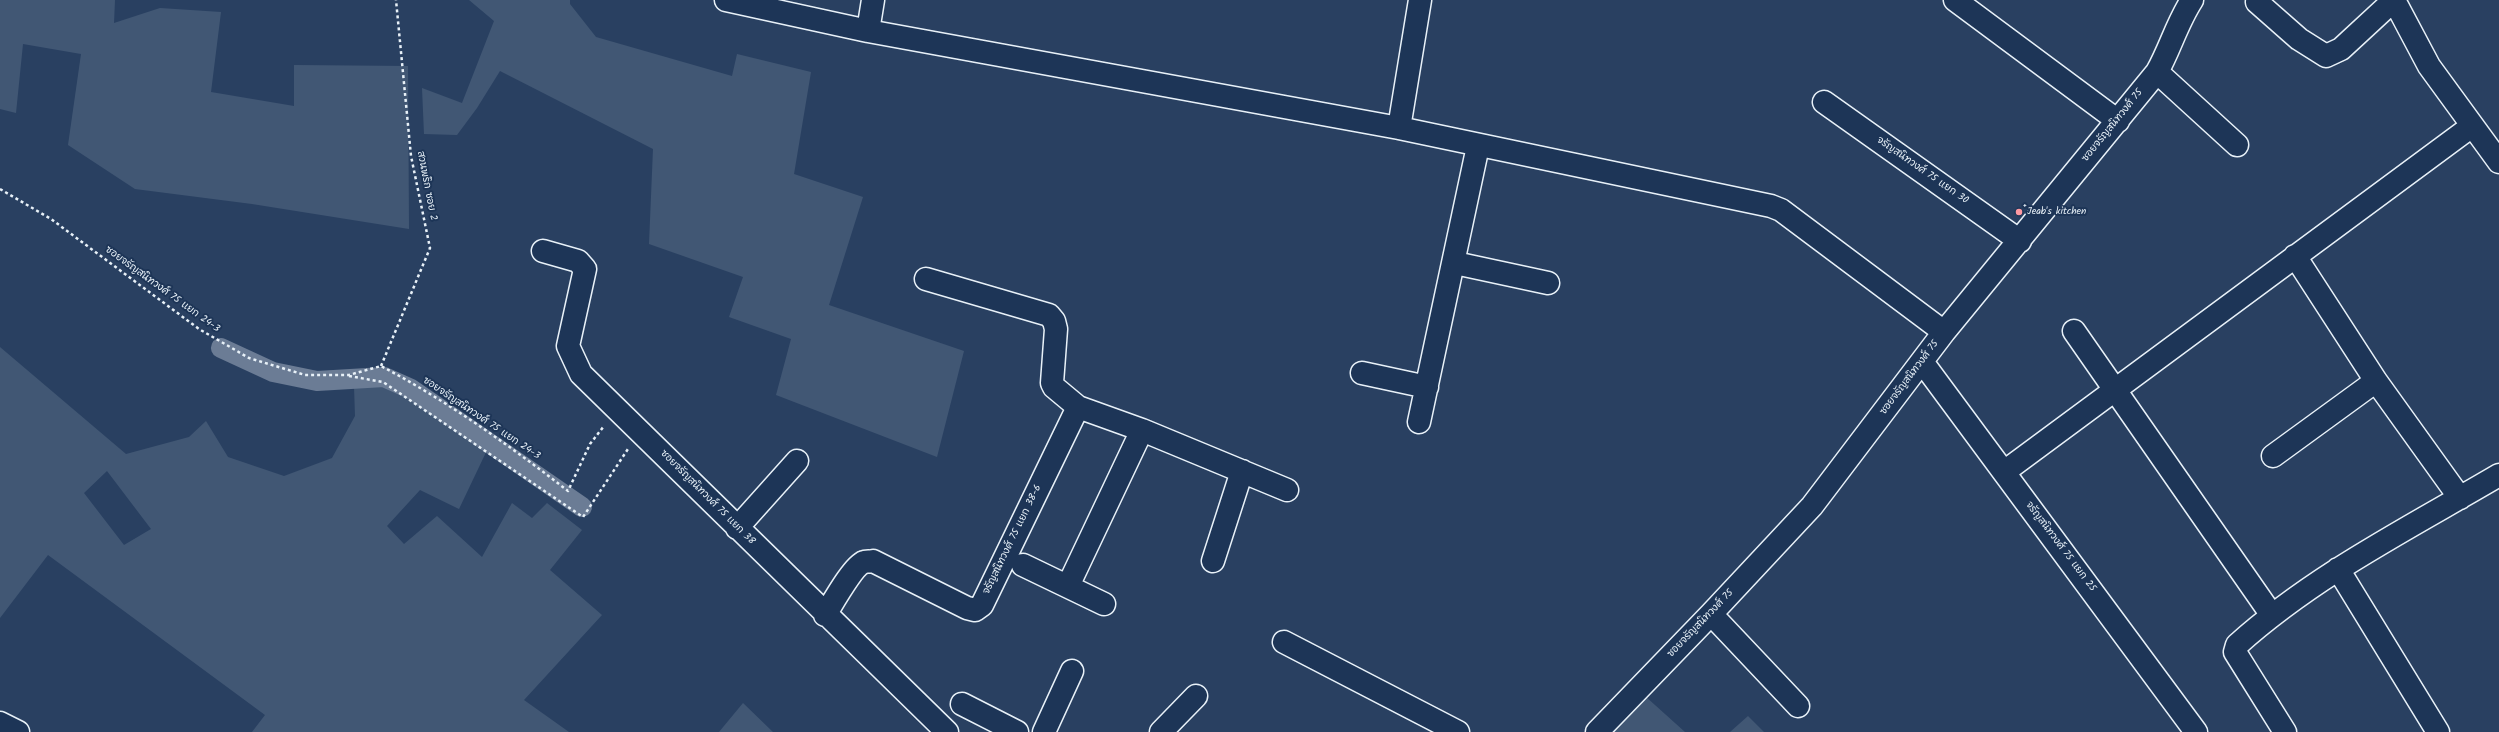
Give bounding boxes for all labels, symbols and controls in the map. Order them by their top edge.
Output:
street label: ซอยจรัญสนิทวงศ์ 75 [2080,87,2146,165]
street label: จรัญสนิทวงศ์ 75 แยก 30 [1874,135,1970,207]
street label: สวนพริก ซอย 2 [413,150,439,222]
place label: ๋Jeab's kitchen [2027,206,2086,218]
marker: ๋Jeab's kitchen [2014,207,2024,217]
street label: ซอยจรัญสนิทวงศ์ 75 แยก 24-3 [102,244,222,336]
street label: ซอยจรัญสนิทวงศ์ 75 [1878,339,1942,417]
street label: ซอยจรัญสนิทวงศ์ 75 แยก 24-3 [420,375,542,463]
street label: ซอยจรัญสนิทวงศ์ 75 แยก 38 [657,448,757,548]
street label: จรัญสนิทวงศ์ 75 แยก 38-6 [981,483,1045,597]
street label: จรัญสนิทวงศ์ 75 แยก 25 [2022,500,2098,594]
street label: ซอยจรัญสนิทวงศ์ 75 [1665,588,1737,660]

